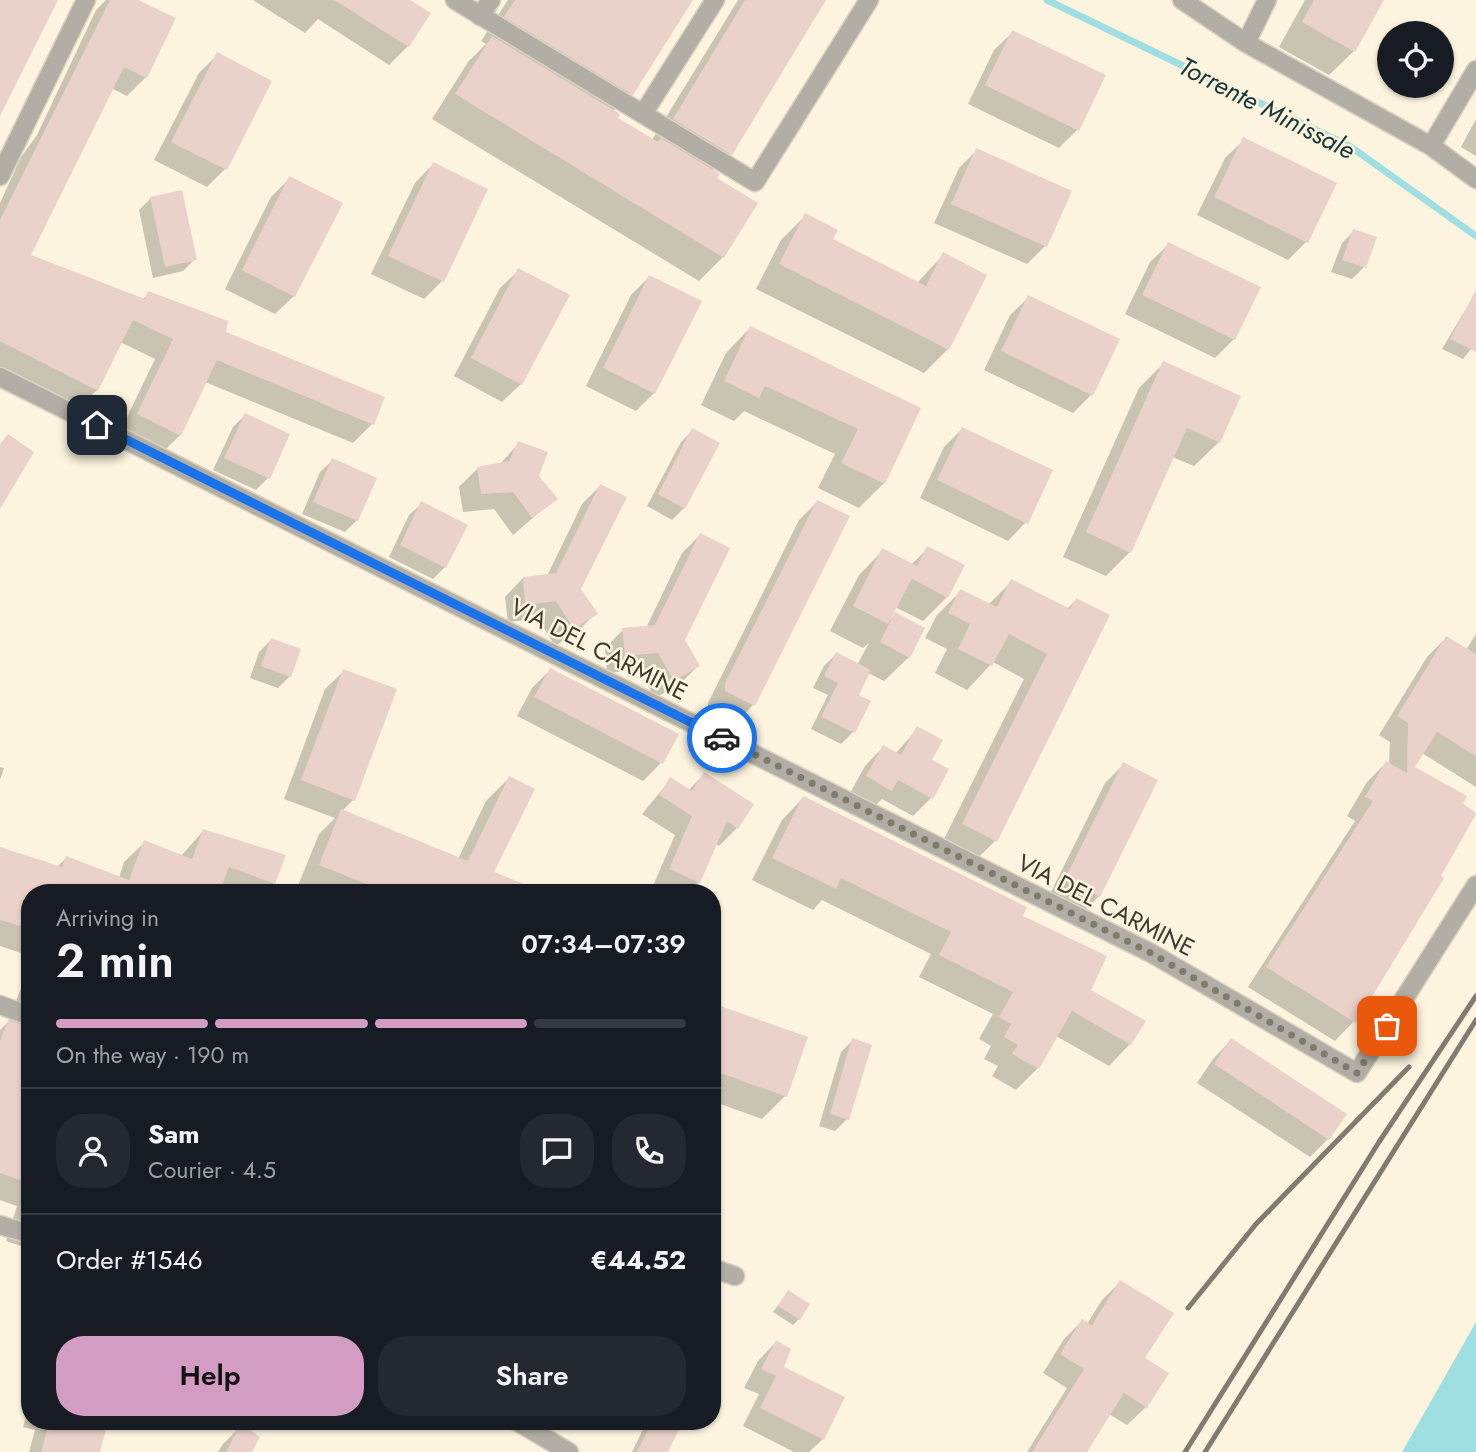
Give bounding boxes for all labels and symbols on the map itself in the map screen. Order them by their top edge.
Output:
water label: Torrente Minissale [1172,47,1362,169]
pin [67,395,127,455]
street label: VIA DEL CARMINE [504,589,694,709]
courier [687,703,757,773]
street label: VIA DEL CARMINE [1011,845,1201,965]
pin [1357,996,1417,1056]

